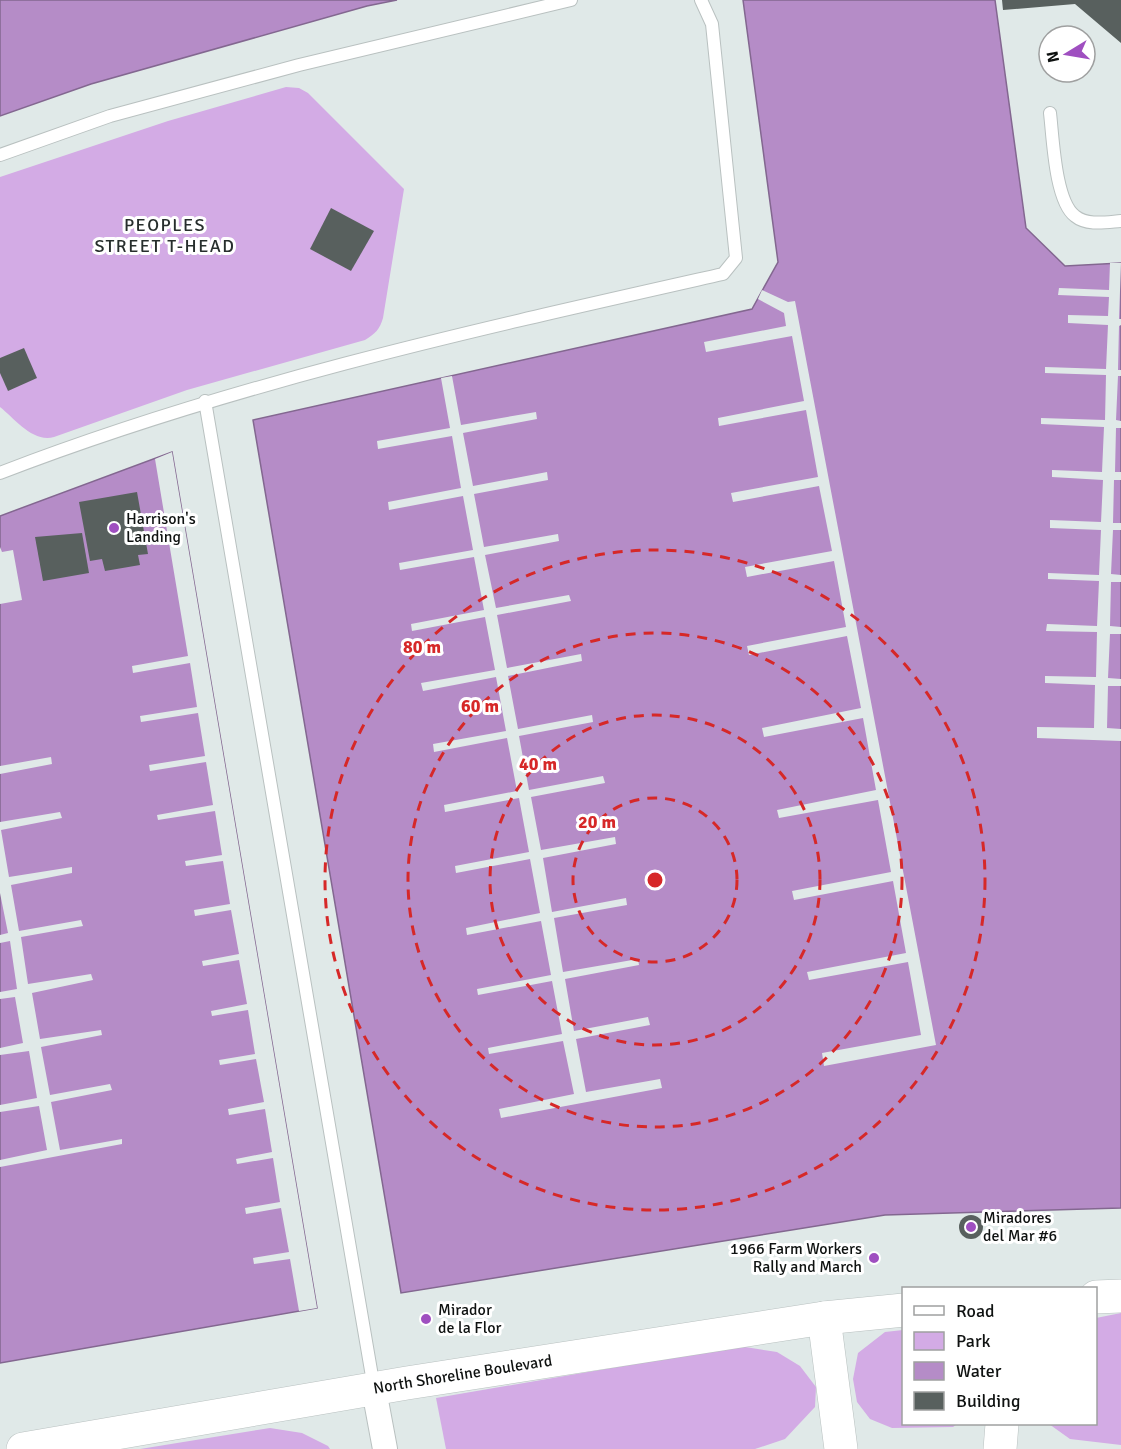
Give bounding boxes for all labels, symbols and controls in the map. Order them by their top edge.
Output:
north arrow [1037,24,1097,84]
text: N [1042,49,1064,64]
district label: PEOPLES STREET T-HEAD [94,214,236,257]
place label: Harrison's Landing [126,509,196,547]
marker: Harrison's Landing [107,521,121,535]
text: 80 m [403,636,441,658]
text: 60 m [461,695,499,717]
text: 40 m [519,753,557,775]
text: 20 m [578,811,616,833]
centre of rings [645,870,665,890]
place label: Miradores del Mar #6 [983,1208,1057,1246]
marker: Miradores del Mar #6 [964,1220,978,1234]
place label: 1966 Farm Workers Rally and March [730,1239,862,1277]
marker: 1966 Farm Workers Rally and March [867,1251,881,1265]
legend [902,1287,1097,1425]
place label: Mirador de la Flor [438,1300,502,1338]
text: Road [956,1300,995,1322]
marker: Mirador de la Flor [419,1312,433,1326]
text: Park [956,1330,991,1352]
street label: North Shoreline Boulevard [372,1351,554,1399]
text: Water [956,1360,1002,1382]
text: Building [956,1390,1020,1412]

